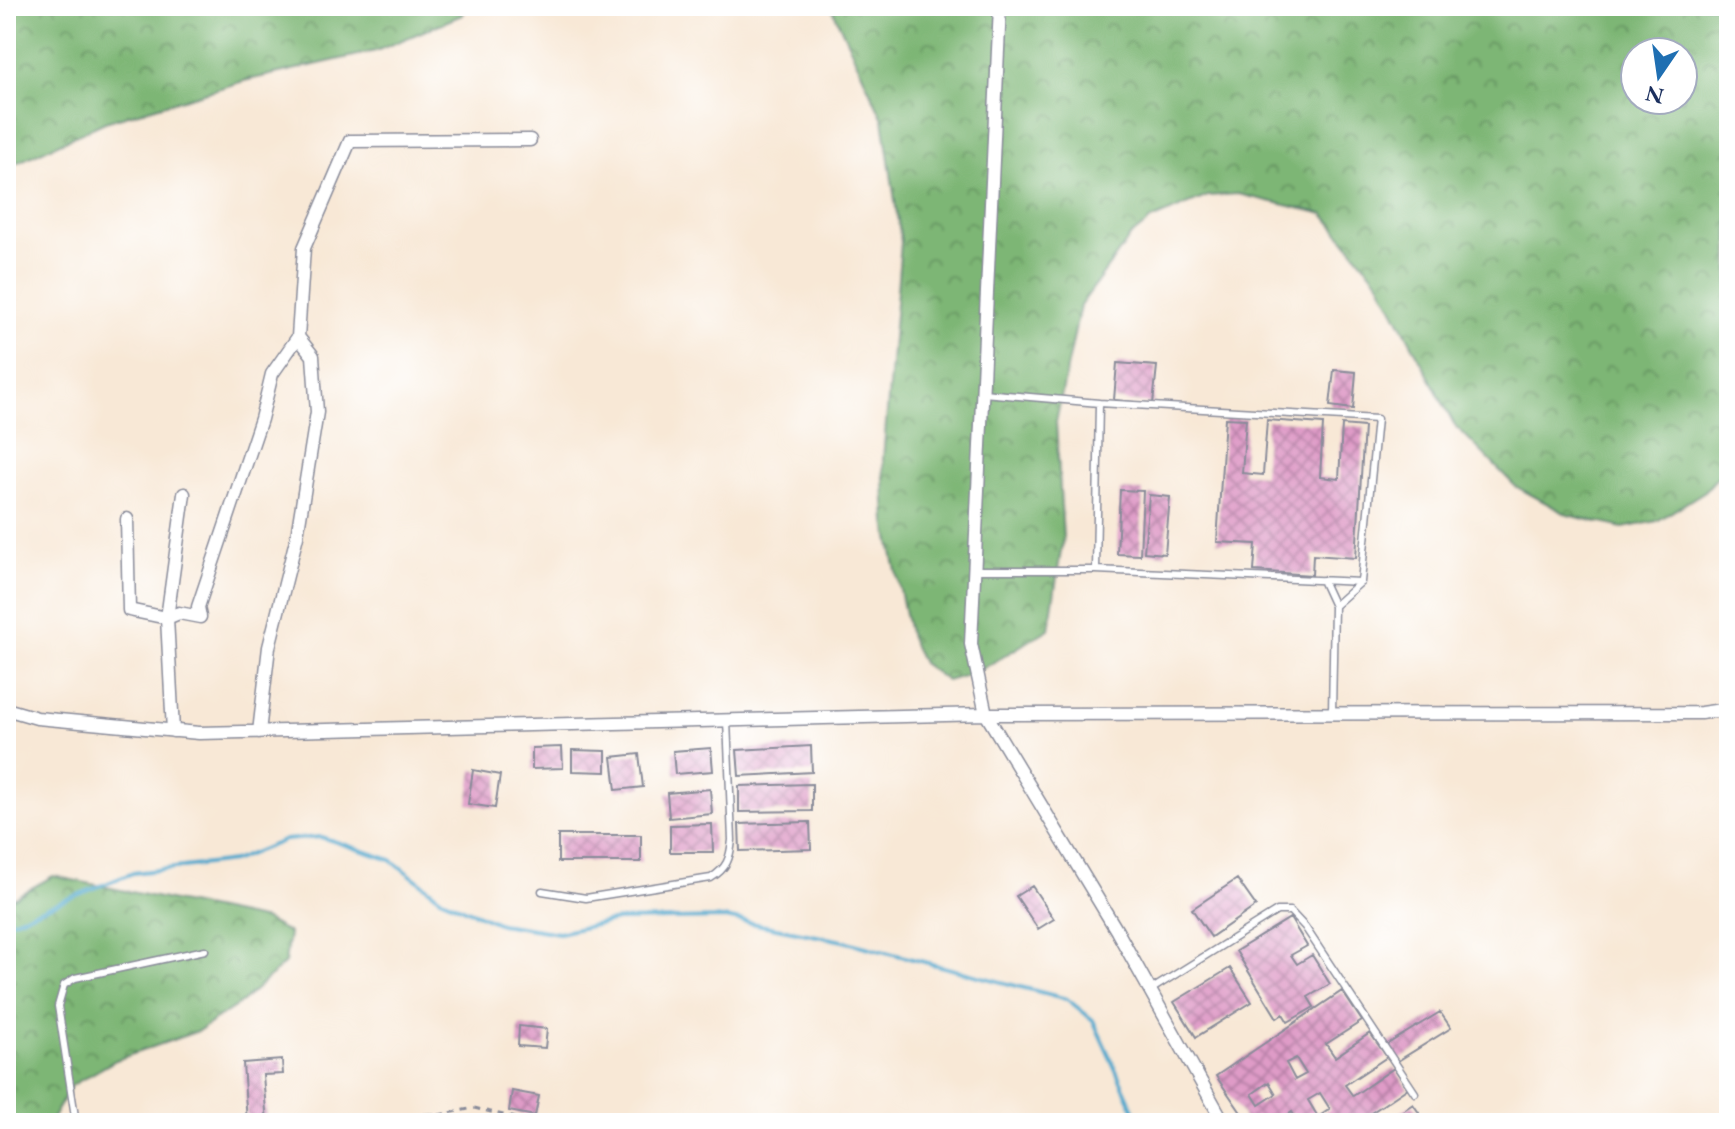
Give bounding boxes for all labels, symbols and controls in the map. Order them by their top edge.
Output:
north arrow [1619,36,1699,116]
text: N [1642,79,1667,111]

